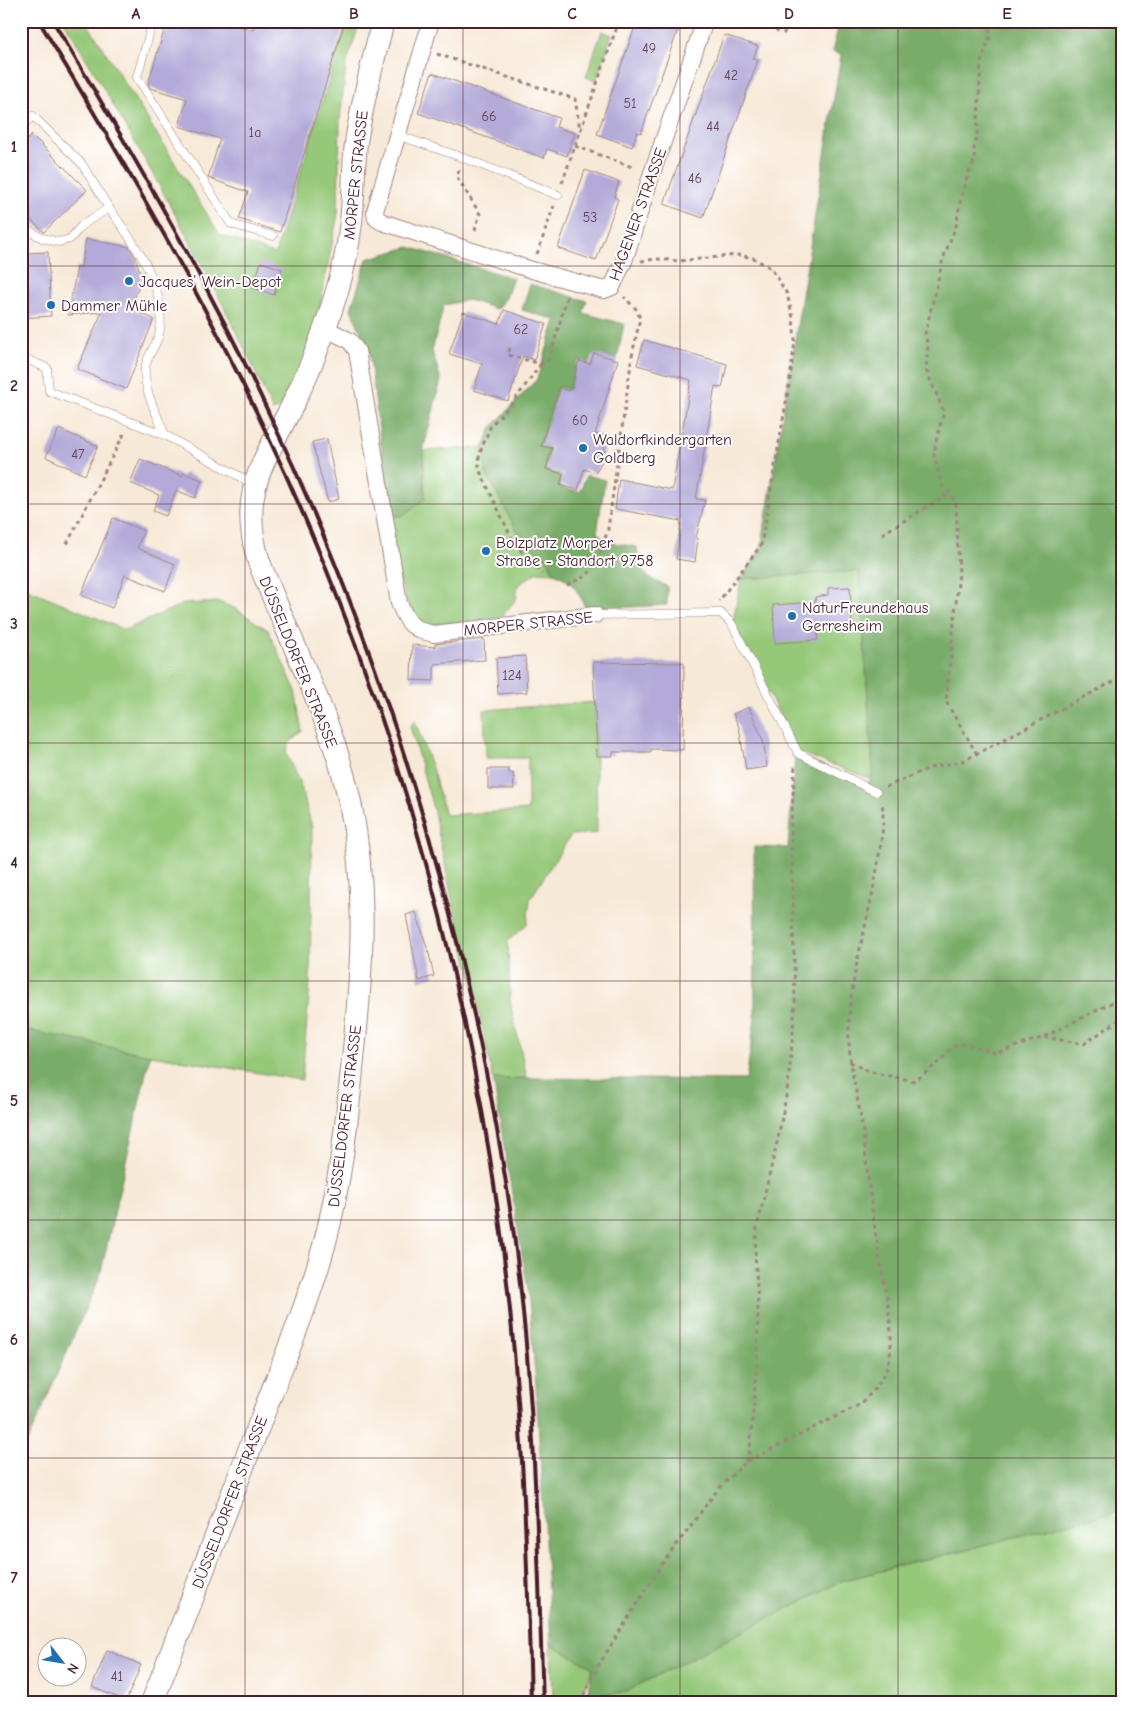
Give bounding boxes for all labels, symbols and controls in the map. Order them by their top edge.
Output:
text: A [132,5,141,23]
text: B [349,5,359,23]
text: C [567,5,577,23]
text: D [784,5,794,23]
text: E [1002,5,1012,23]
house number: 49 [642,40,656,57]
house number: 42 [724,67,738,84]
house number: 51 [623,95,637,112]
house number: 66 [481,108,497,125]
street label: MORPER STRASSE [340,109,372,241]
house number: 44 [706,118,720,135]
house number: 1a [249,124,261,141]
text: 1 [11,138,17,156]
street label: HAGENER STRASSE [605,145,671,283]
house number: 46 [688,170,702,187]
house number: 53 [583,209,597,226]
place label: Jacques’ Wein-Depot [139,273,281,291]
marker: Jacques’ Wein-Depot [123,275,135,287]
place label: Dammer Mühle [61,297,167,315]
marker: Dammer Mühle [45,299,57,311]
house number: 62 [514,321,528,338]
text: 2 [10,377,18,395]
house number: 60 [572,412,588,429]
place label: Waldorfkindergarten Goldberg [593,431,732,467]
marker: Waldorfkindergarten Goldberg [577,442,589,454]
house number: 47 [71,446,85,463]
place label: Bolzplatz Morper Straße - Standort 9758 [496,534,654,570]
marker: Bolzplatz Morper Straße - Standort 9758 [480,545,492,557]
street label: DÜSSELDORFER STRASSE [255,574,341,751]
place label: NaturFreundehaus Gerresheim [802,599,929,635]
street label: MORPER STRASSE [463,608,594,640]
marker: NaturFreundehaus Gerresheim [786,610,798,622]
text: 3 [10,615,18,633]
house number: 124 [502,667,522,684]
text: 4 [10,854,18,872]
street label: DÜSSELDORFER STRASSE [325,1024,365,1208]
text: 5 [10,1092,18,1110]
text: 6 [10,1331,18,1349]
street label: DÜSSELDORFER STRASSE [189,1413,271,1591]
text: 7 [10,1569,18,1587]
north arrow [38,1636,88,1686]
text: N [63,1660,82,1677]
house number: 41 [111,1668,123,1685]

